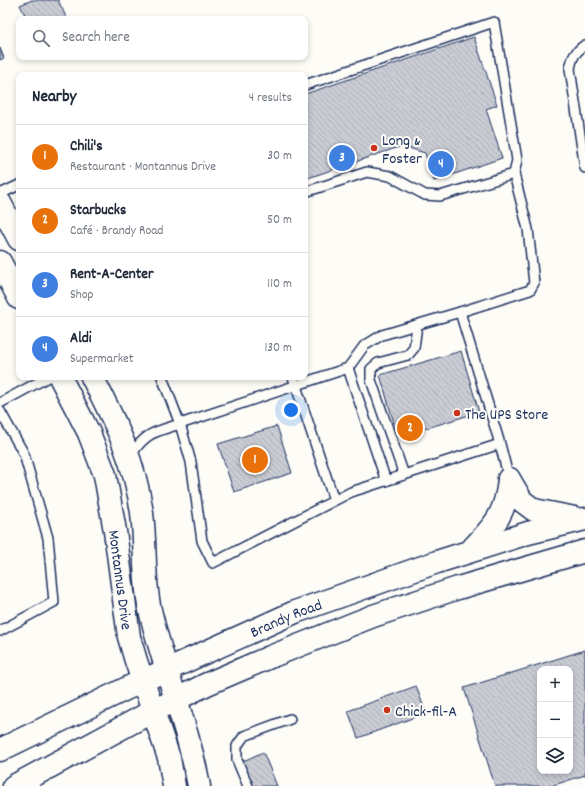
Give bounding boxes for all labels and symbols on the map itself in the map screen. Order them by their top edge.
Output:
place label: Long & Foster [382,130,422,171]
pin: 3 [329,143,355,173]
marker: Long & Foster [369,143,379,153]
pin: 4 [428,149,454,179]
your location [281,400,301,420]
place label: The UPS Store [465,404,548,427]
marker: The UPS Store [452,408,462,418]
pin: 2 [397,413,423,443]
pin: 1 [242,445,268,475]
street label: Montannus Drive [101,529,137,631]
street label: Brandy Road [247,594,325,645]
place label: Chick-fil-A [395,701,457,724]
marker: Chick-fil-A [382,705,392,715]

